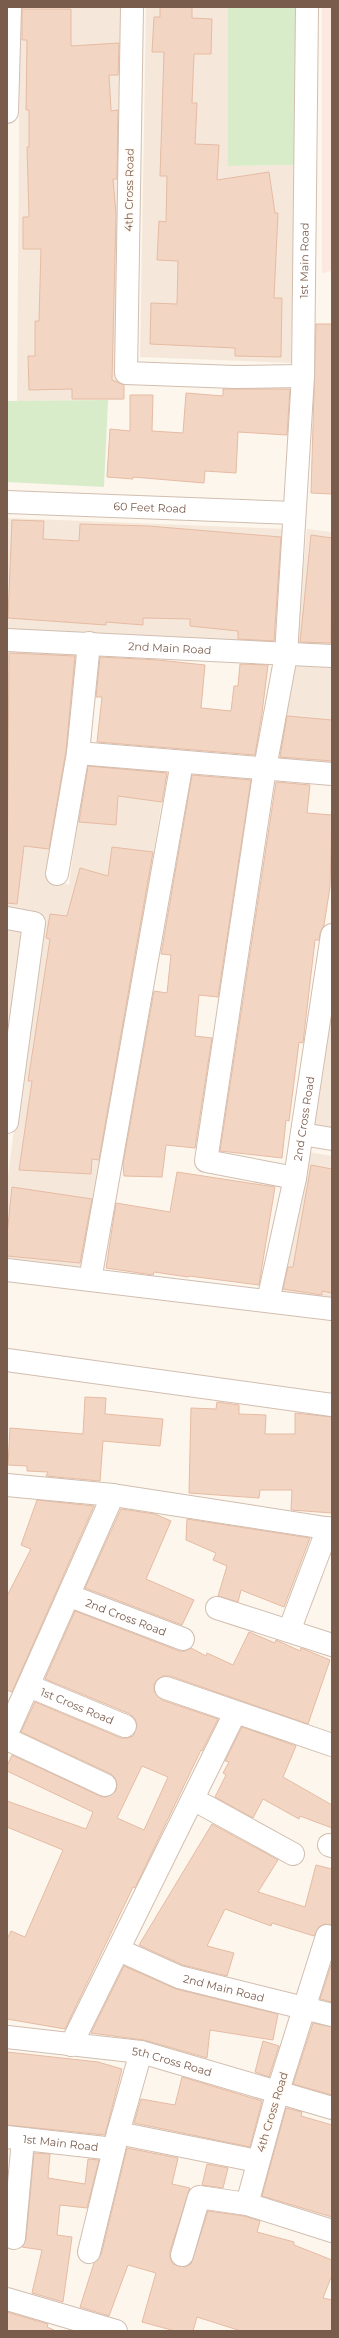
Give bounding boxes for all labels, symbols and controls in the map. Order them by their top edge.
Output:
street label: 4th Cross Road [121,148,137,232]
street label: 1st Main Road [297,222,312,298]
street label: 60 Feet Road [113,499,187,516]
street label: 2nd Main Road [128,639,212,657]
street label: 2nd Cross Road [291,1075,317,1162]
street label: 2nd Cross Road [84,1596,169,1639]
street label: 1st Cross Road [38,1685,116,1727]
street label: 2nd Main Road [182,1971,266,2005]
street label: 5th Cross Road [131,2044,213,2079]
street label: 4th Cross Road [253,2070,291,2154]
street label: 1st Main Road [22,2132,99,2154]

